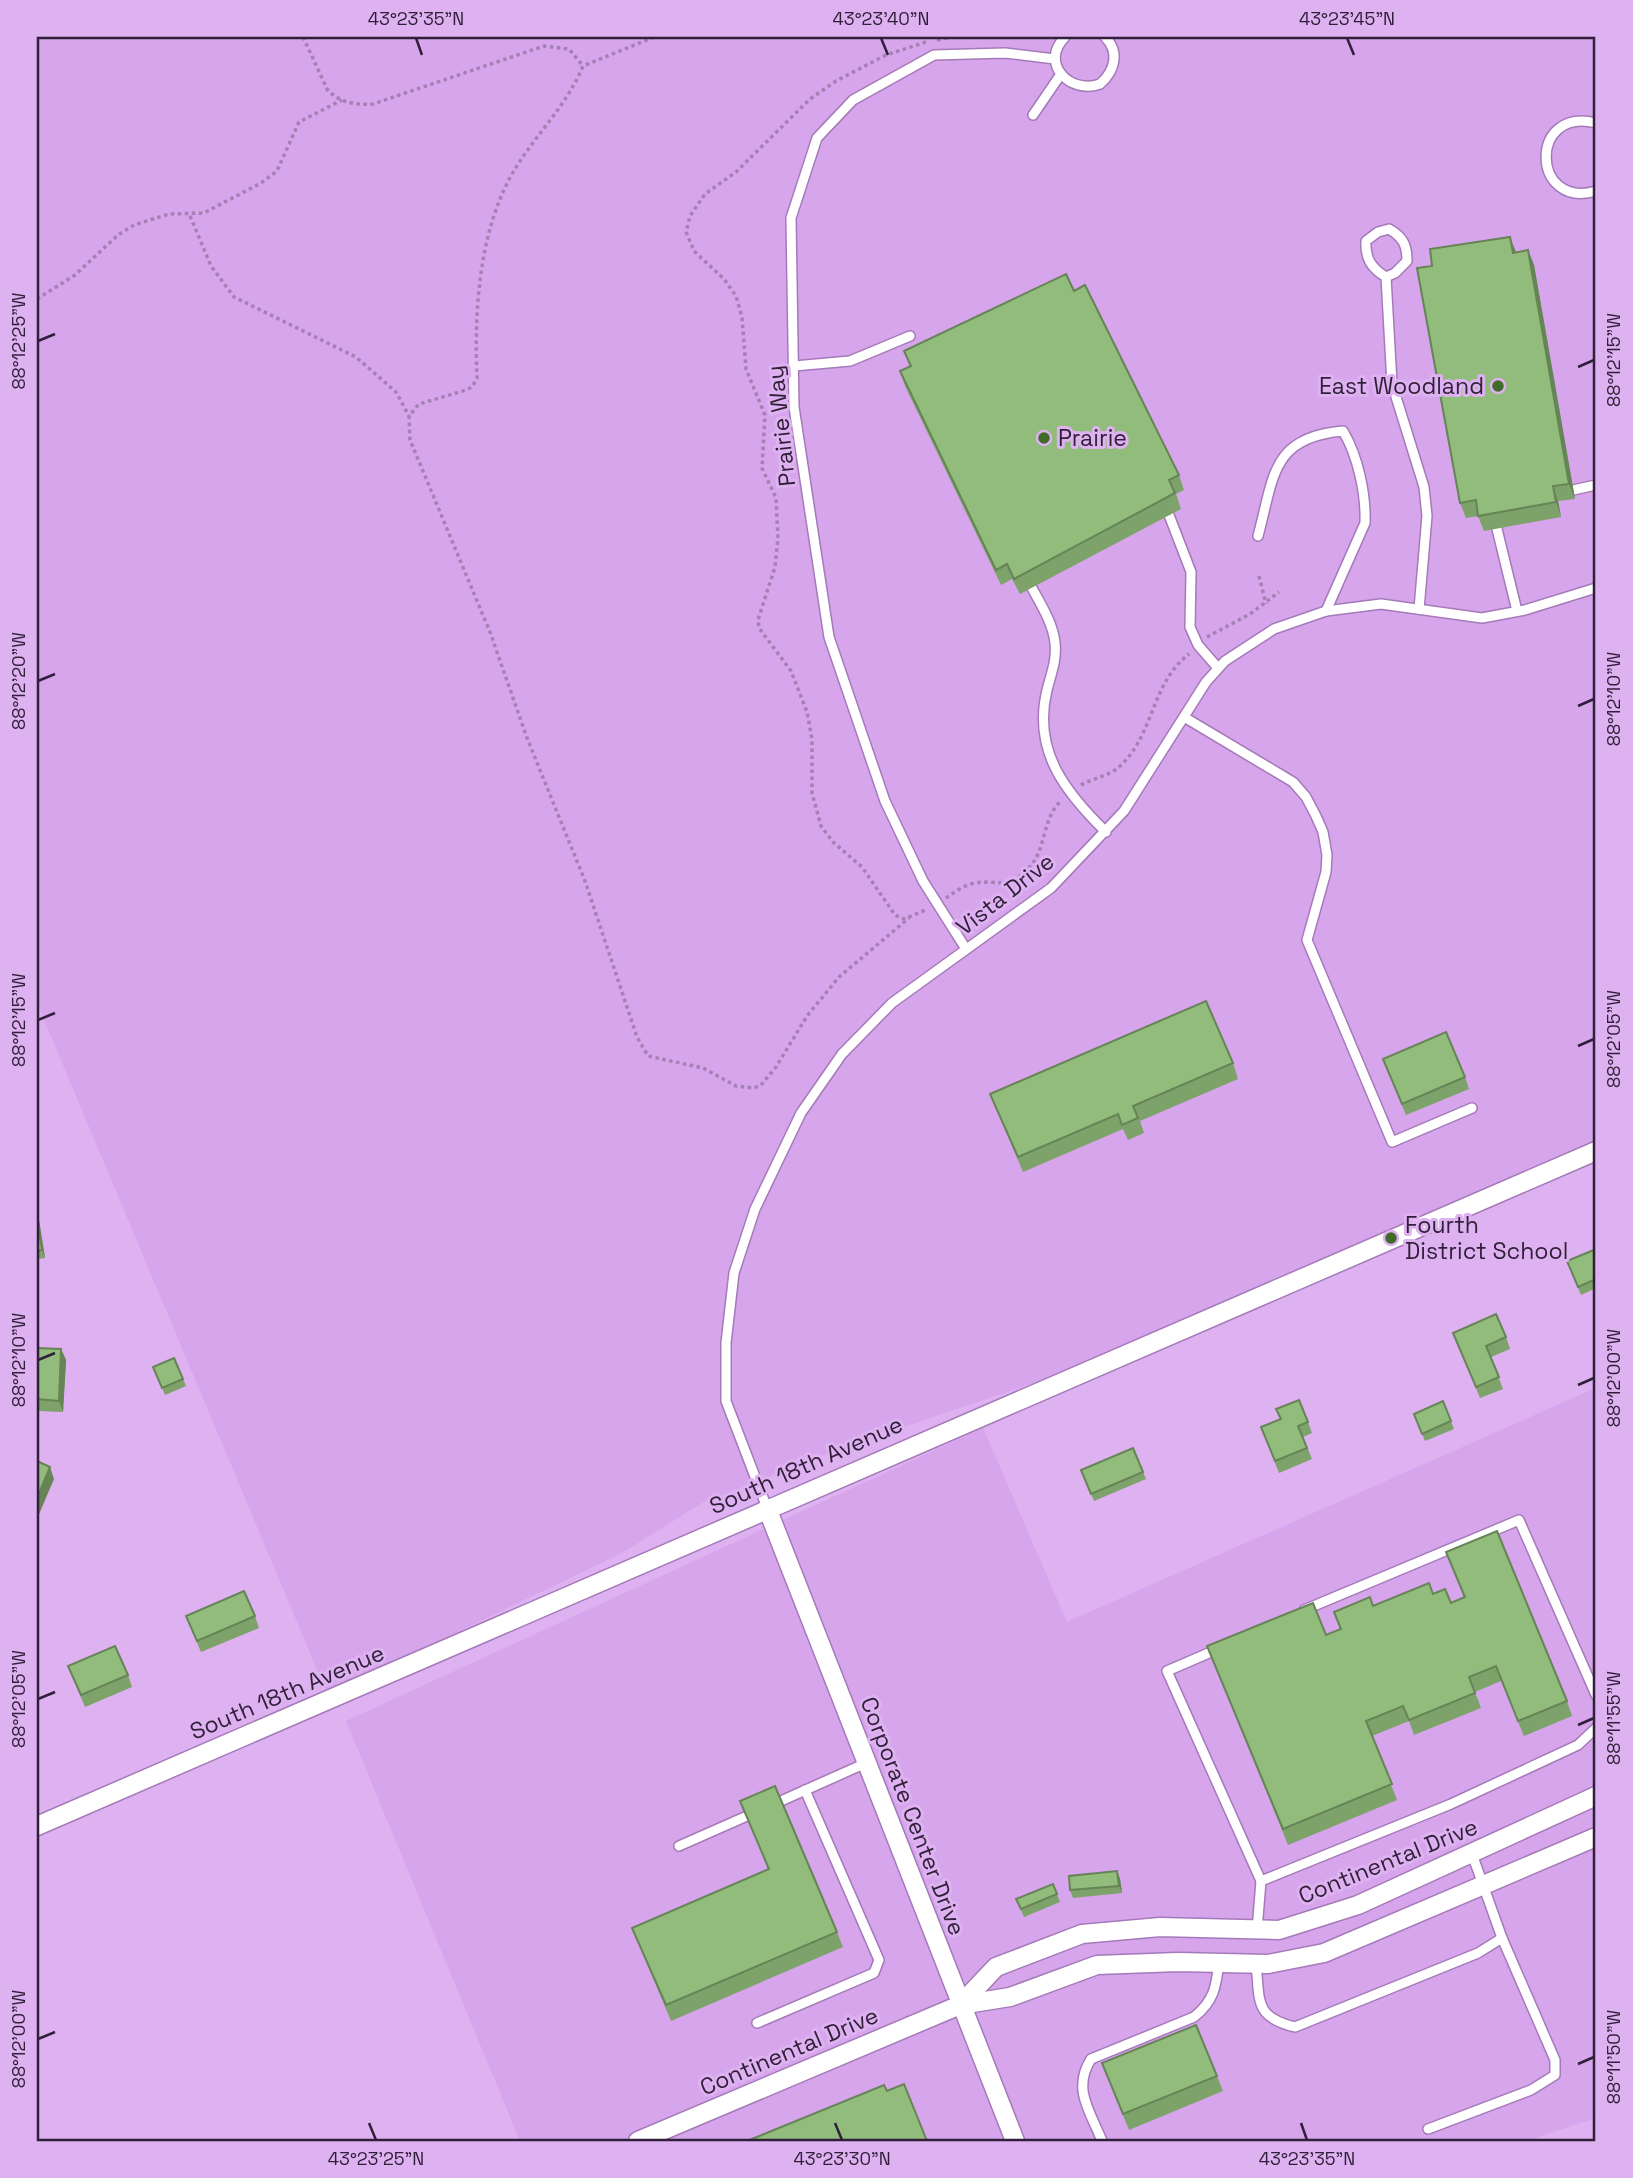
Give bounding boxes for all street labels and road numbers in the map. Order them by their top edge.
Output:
street label: Prairie Way [760,364,802,488]
street label: Vista Drive [950,846,1060,942]
street label: South 18th Avenue [705,1409,907,1521]
street label: South 18th Avenue [185,1637,389,1747]
street label: Corporate Center Drive [854,1693,972,1939]
street label: Continental Drive [1294,1811,1482,1911]
street label: Continental Drive [695,2000,883,2102]

